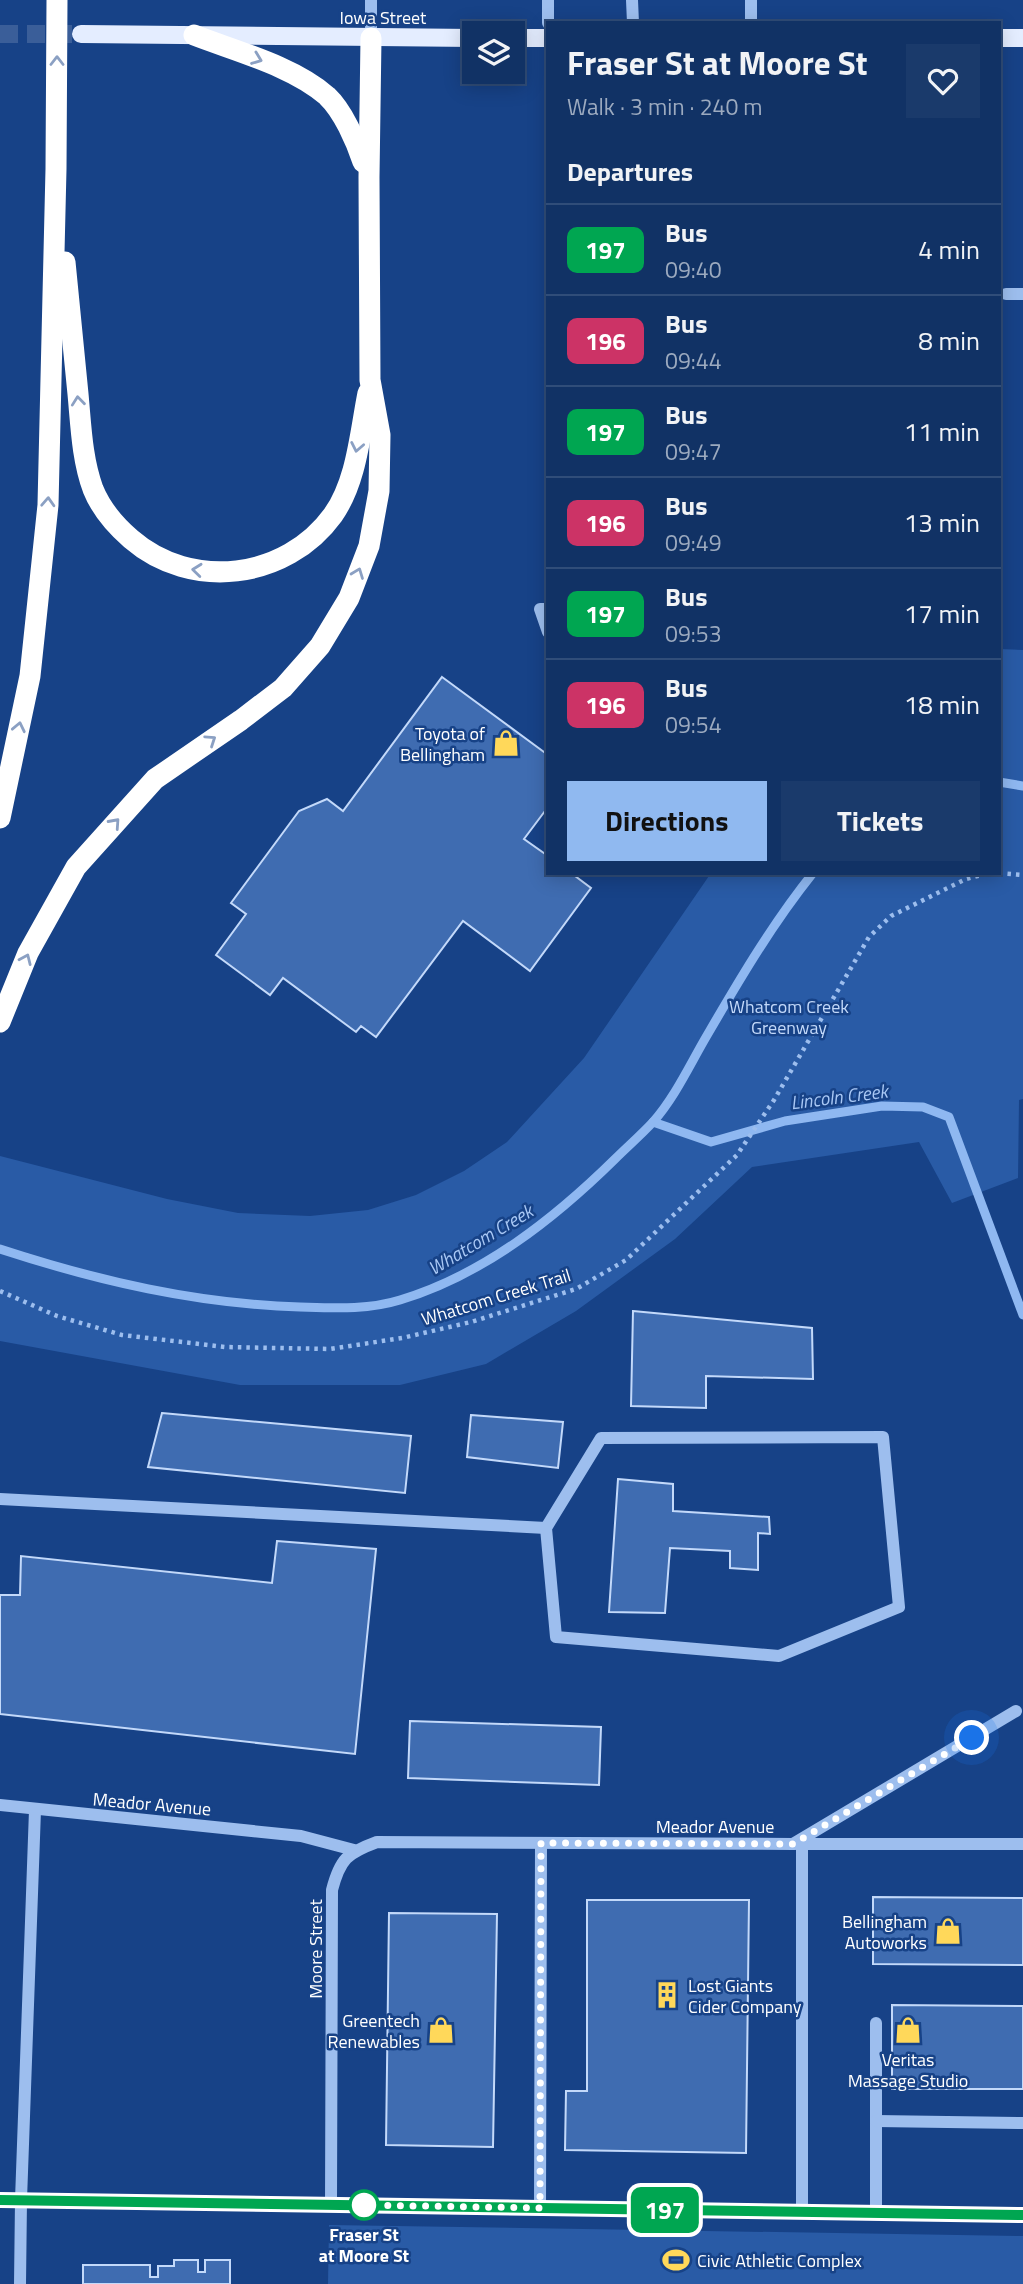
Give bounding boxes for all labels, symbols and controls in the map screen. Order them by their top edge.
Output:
street label: Iowa Street [340,4,427,31]
map controls [462,21,525,84]
button: layers [462,21,525,84]
text: Fraser St at Moore St [567,38,868,88]
button: heart [906,44,980,118]
one-way arrow [251,51,263,65]
one-way arrow [49,55,65,66]
text: Walk · 3 min · 240 m [567,89,763,124]
text: Departures [567,152,693,191]
text: Bus [665,213,707,252]
text: 4 min [918,230,980,269]
text: 197 [585,232,626,268]
text: 09:40 [665,252,722,287]
text: Bus [665,304,707,343]
text: 8 min [918,321,980,360]
text: 196 [585,323,626,359]
text: 09:44 [665,343,722,378]
one-way arrow [71,395,86,407]
text: Bus [665,395,707,434]
text: 11 min [904,412,980,451]
text: 197 [585,414,626,450]
text: 09:47 [665,434,722,469]
one-way arrow [350,441,365,453]
text: Bus [665,486,707,525]
one-way arrow [40,496,55,507]
text: 13 min [904,503,980,542]
text: 196 [585,505,626,541]
text: 09:49 [665,525,722,560]
one-way arrow [191,563,202,578]
one-way arrow [350,568,364,580]
text: Bus [665,577,707,616]
text: 17 min [904,594,980,633]
text: 197 [585,596,626,632]
text: 09:53 [665,616,722,651]
text: Bus [665,668,707,707]
text: 18 min [904,685,980,724]
text: 196 [585,687,626,723]
text: 09:54 [665,707,722,742]
place label: Toyota of Bellingham [400,720,485,768]
one-way arrow [11,721,26,733]
shop icon: Toyota of Bellingham [491,728,521,758]
one-way arrow [203,736,216,748]
button: Directions [567,781,767,861]
button: Tickets [781,781,980,861]
one-way arrow [107,818,120,831]
one-way arrow [18,954,32,966]
park label: Whatcom Creek Greenway [729,993,849,1041]
water label: Lincoln Creek [789,1075,892,1116]
water label: Whatcom Creek [422,1195,540,1282]
street label: Whatcom Creek Trail [418,1261,574,1333]
your location [954,1720,989,1755]
street label: Meador Avenue [92,1785,212,1823]
street label: Meador Avenue [656,1813,774,1840]
street label: Moore Street [302,1899,329,1999]
place label: Bellingham Autoworks [842,1908,927,1956]
shop icon: Bellingham Autoworks [933,1916,963,1946]
place label: Lost Giants Cider Company [688,1972,802,2020]
building icon: Lost Giants Cider Company [652,1980,682,2010]
place label: Greentech Renewables [328,2007,420,2055]
shop icon: Greentech Renewables [426,2015,456,2045]
shop icon: Veritas Massage Studio [893,2015,923,2045]
place label: Veritas Massage Studio [848,2046,968,2094]
line badge: 197 [625,2187,705,2233]
marker: Fraser St at Moore St [349,2190,379,2220]
text: 197 [645,2192,685,2228]
place label: Fraser St at Moore St [319,2221,410,2269]
sports icon: Civic Athletic Complex [661,2245,691,2275]
place label: Civic Athletic Complex [697,2247,862,2274]

